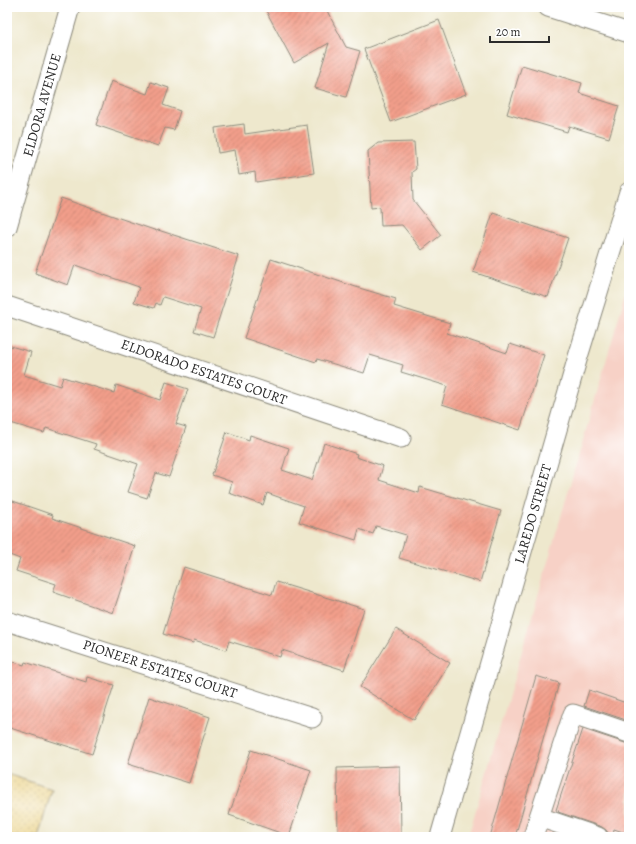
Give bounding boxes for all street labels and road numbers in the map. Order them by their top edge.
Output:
street label: ELDORA AVENUE [18,51,66,159]
street label: ELDORADO ESTATES COURT [118,335,290,410]
street label: LAREDO STREET [510,462,556,566]
street label: PIONEER ESTATES COURT [80,635,240,703]

